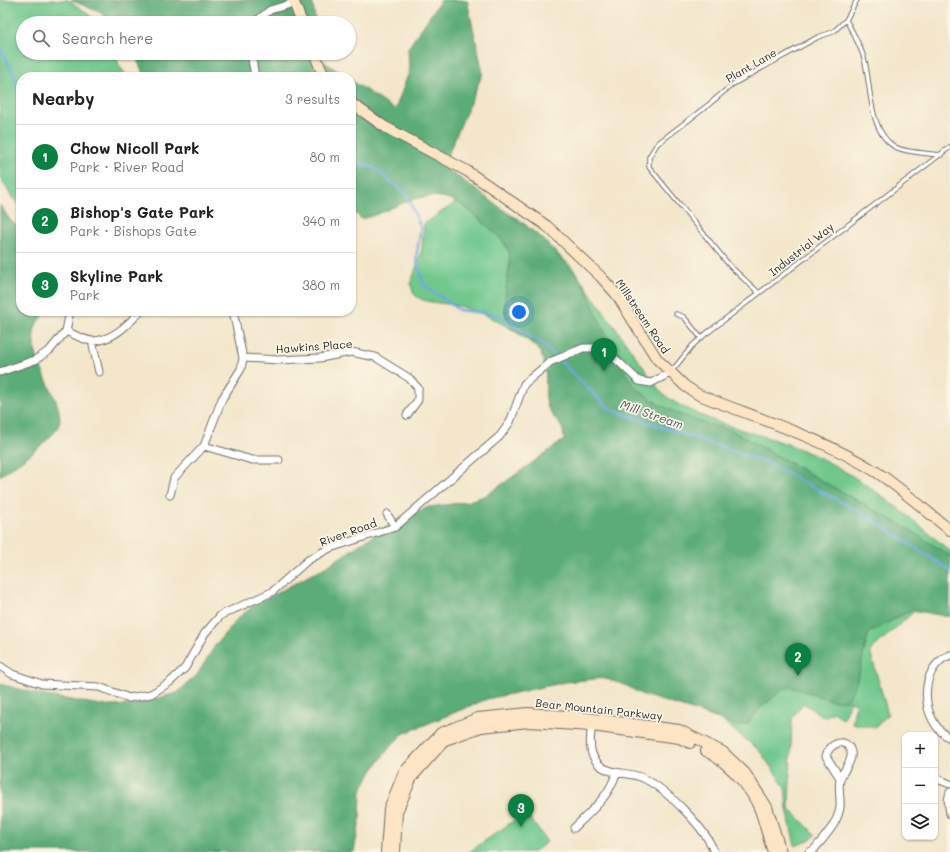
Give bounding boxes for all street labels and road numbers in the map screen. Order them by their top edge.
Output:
street label: Plant Lane [723,44,779,86]
street label: Industrial Way [766,219,837,279]
street label: Millstream Road [613,276,673,356]
street label: Hawkins Place [275,336,353,356]
street label: River Road [317,515,379,549]
street label: Bear Mountain Parkway [535,695,664,723]

